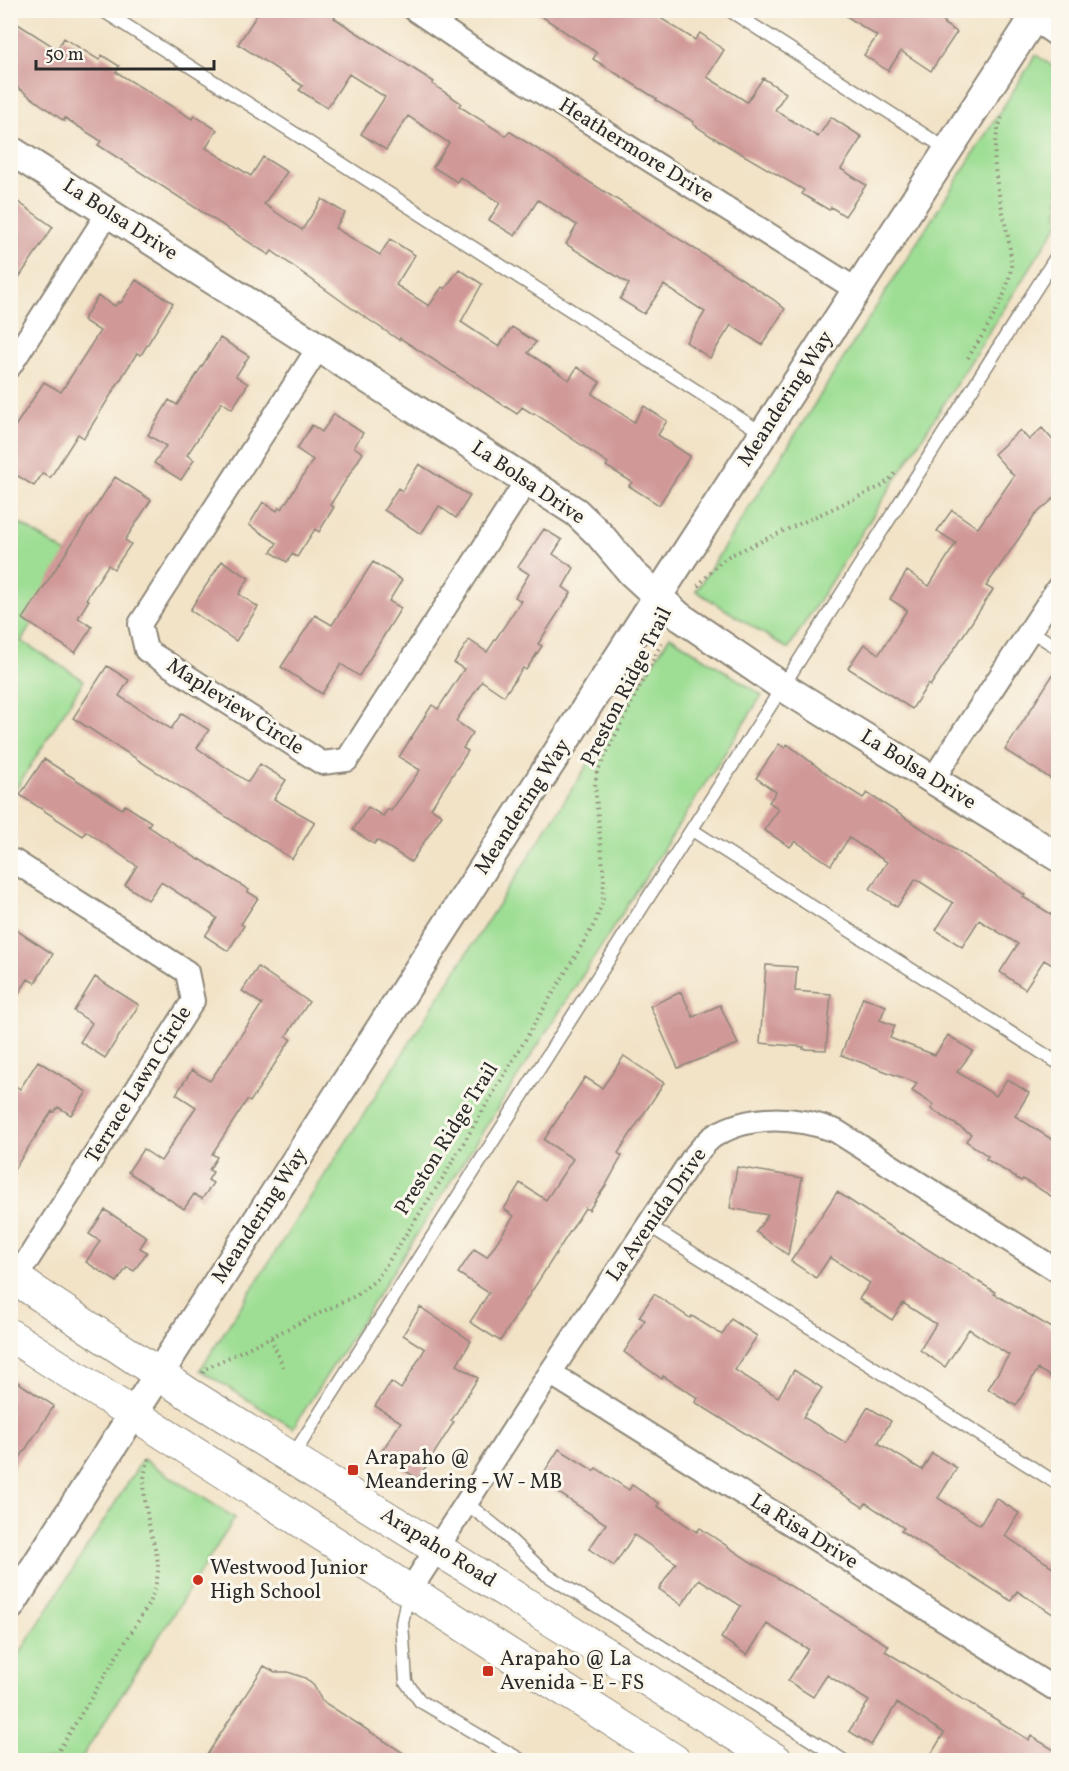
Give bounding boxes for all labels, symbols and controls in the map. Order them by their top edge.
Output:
scale bar [36,33,214,71]
text: 50 m [45,43,84,68]
street label: Heathermore Drive [553,91,719,211]
street label: La Bolsa Drive [57,172,183,268]
street label: Meandering Way [731,325,841,473]
street label: La Bolsa Drive [465,434,591,532]
street label: Preston Ridge Trail [574,602,680,772]
street label: Mapleview Circle [161,652,310,762]
street label: La Bolsa Drive [854,723,982,817]
street label: Meandering Way [468,733,578,881]
street label: Terrace Lawn Circle [79,1001,199,1169]
street label: Preston Ridge Trail [388,1057,506,1221]
street label: Meandering Way [205,1142,315,1290]
street label: La Avenida Drive [600,1142,714,1288]
place label: Arapaho @ Meandering - W - MB [365,1444,562,1497]
marker: Arapaho @ Meandering - W - MB [346,1463,360,1477]
street label: La Risa Drive [745,1487,863,1577]
street label: Arapaho Road [374,1501,502,1595]
place label: Westwood Junior High School [210,1554,368,1607]
marker: Westwood Junior High School [191,1573,205,1587]
place label: Arapaho @ La Avenida - E - FS [500,1645,644,1698]
marker: Arapaho @ La Avenida - E - FS [481,1664,495,1678]

